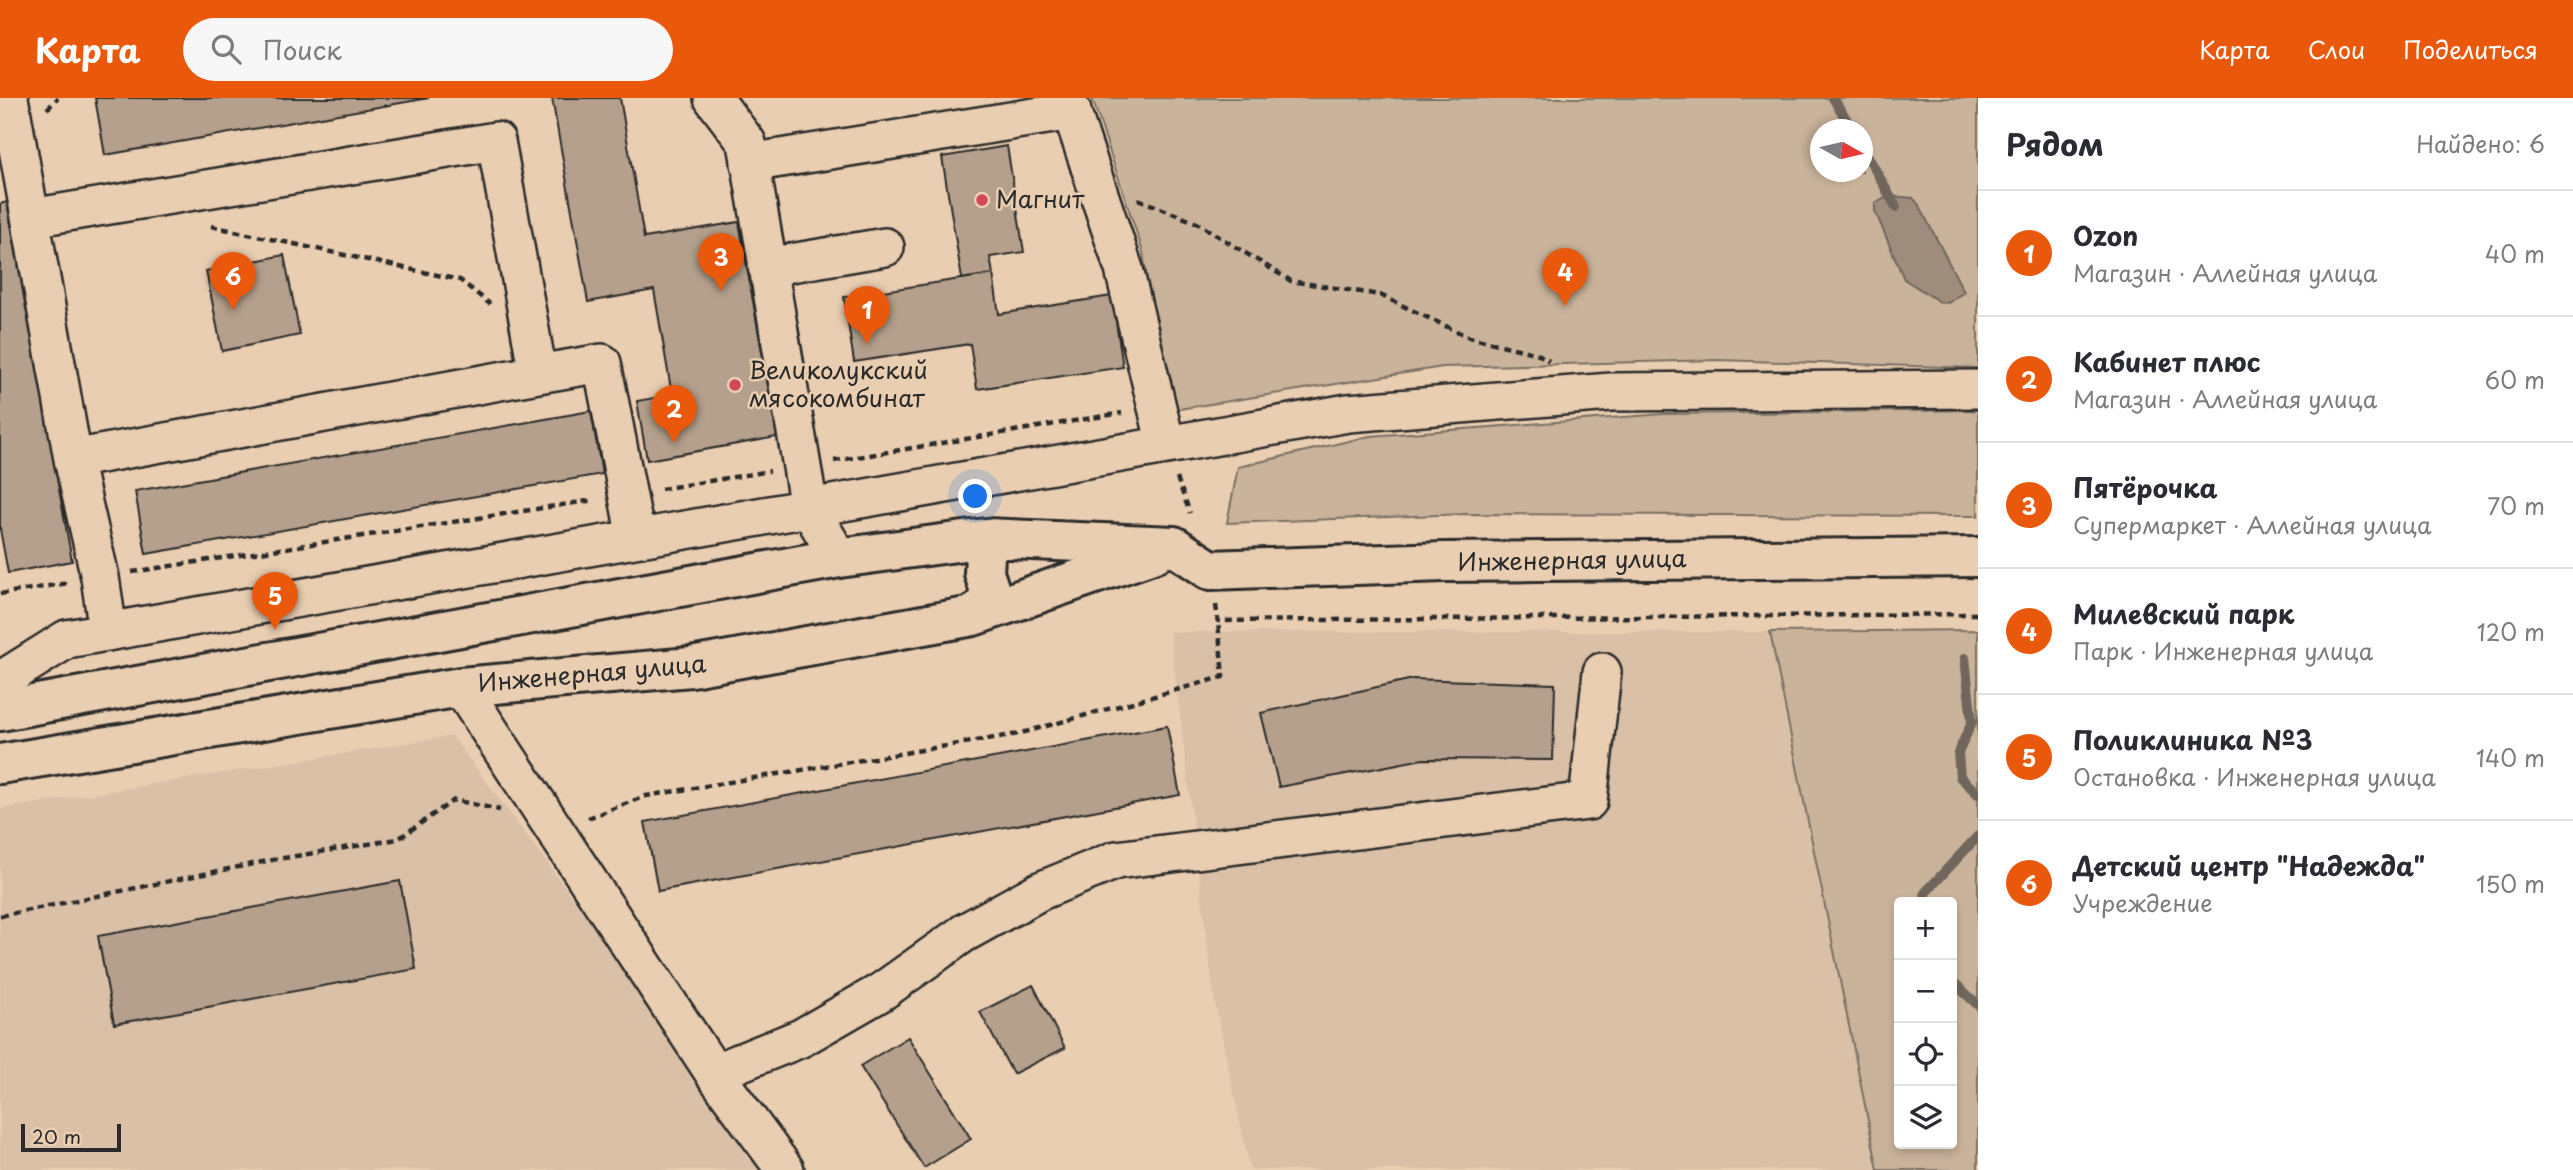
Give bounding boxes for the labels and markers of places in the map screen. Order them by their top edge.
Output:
place label: Магнит [996,180,1085,216]
marker: Магнит [974,192,990,208]
pin: 3 [698,233,744,291]
pin: 4 [1542,248,1588,306]
pin: 6 [210,252,256,310]
pin: 1 [844,286,890,344]
place label: Великолукский мясокомбинат [749,351,928,415]
marker: Великолукский мясокомбинат [727,377,743,393]
pin: 2 [651,385,697,443]
pin: 5 [252,572,298,630]

